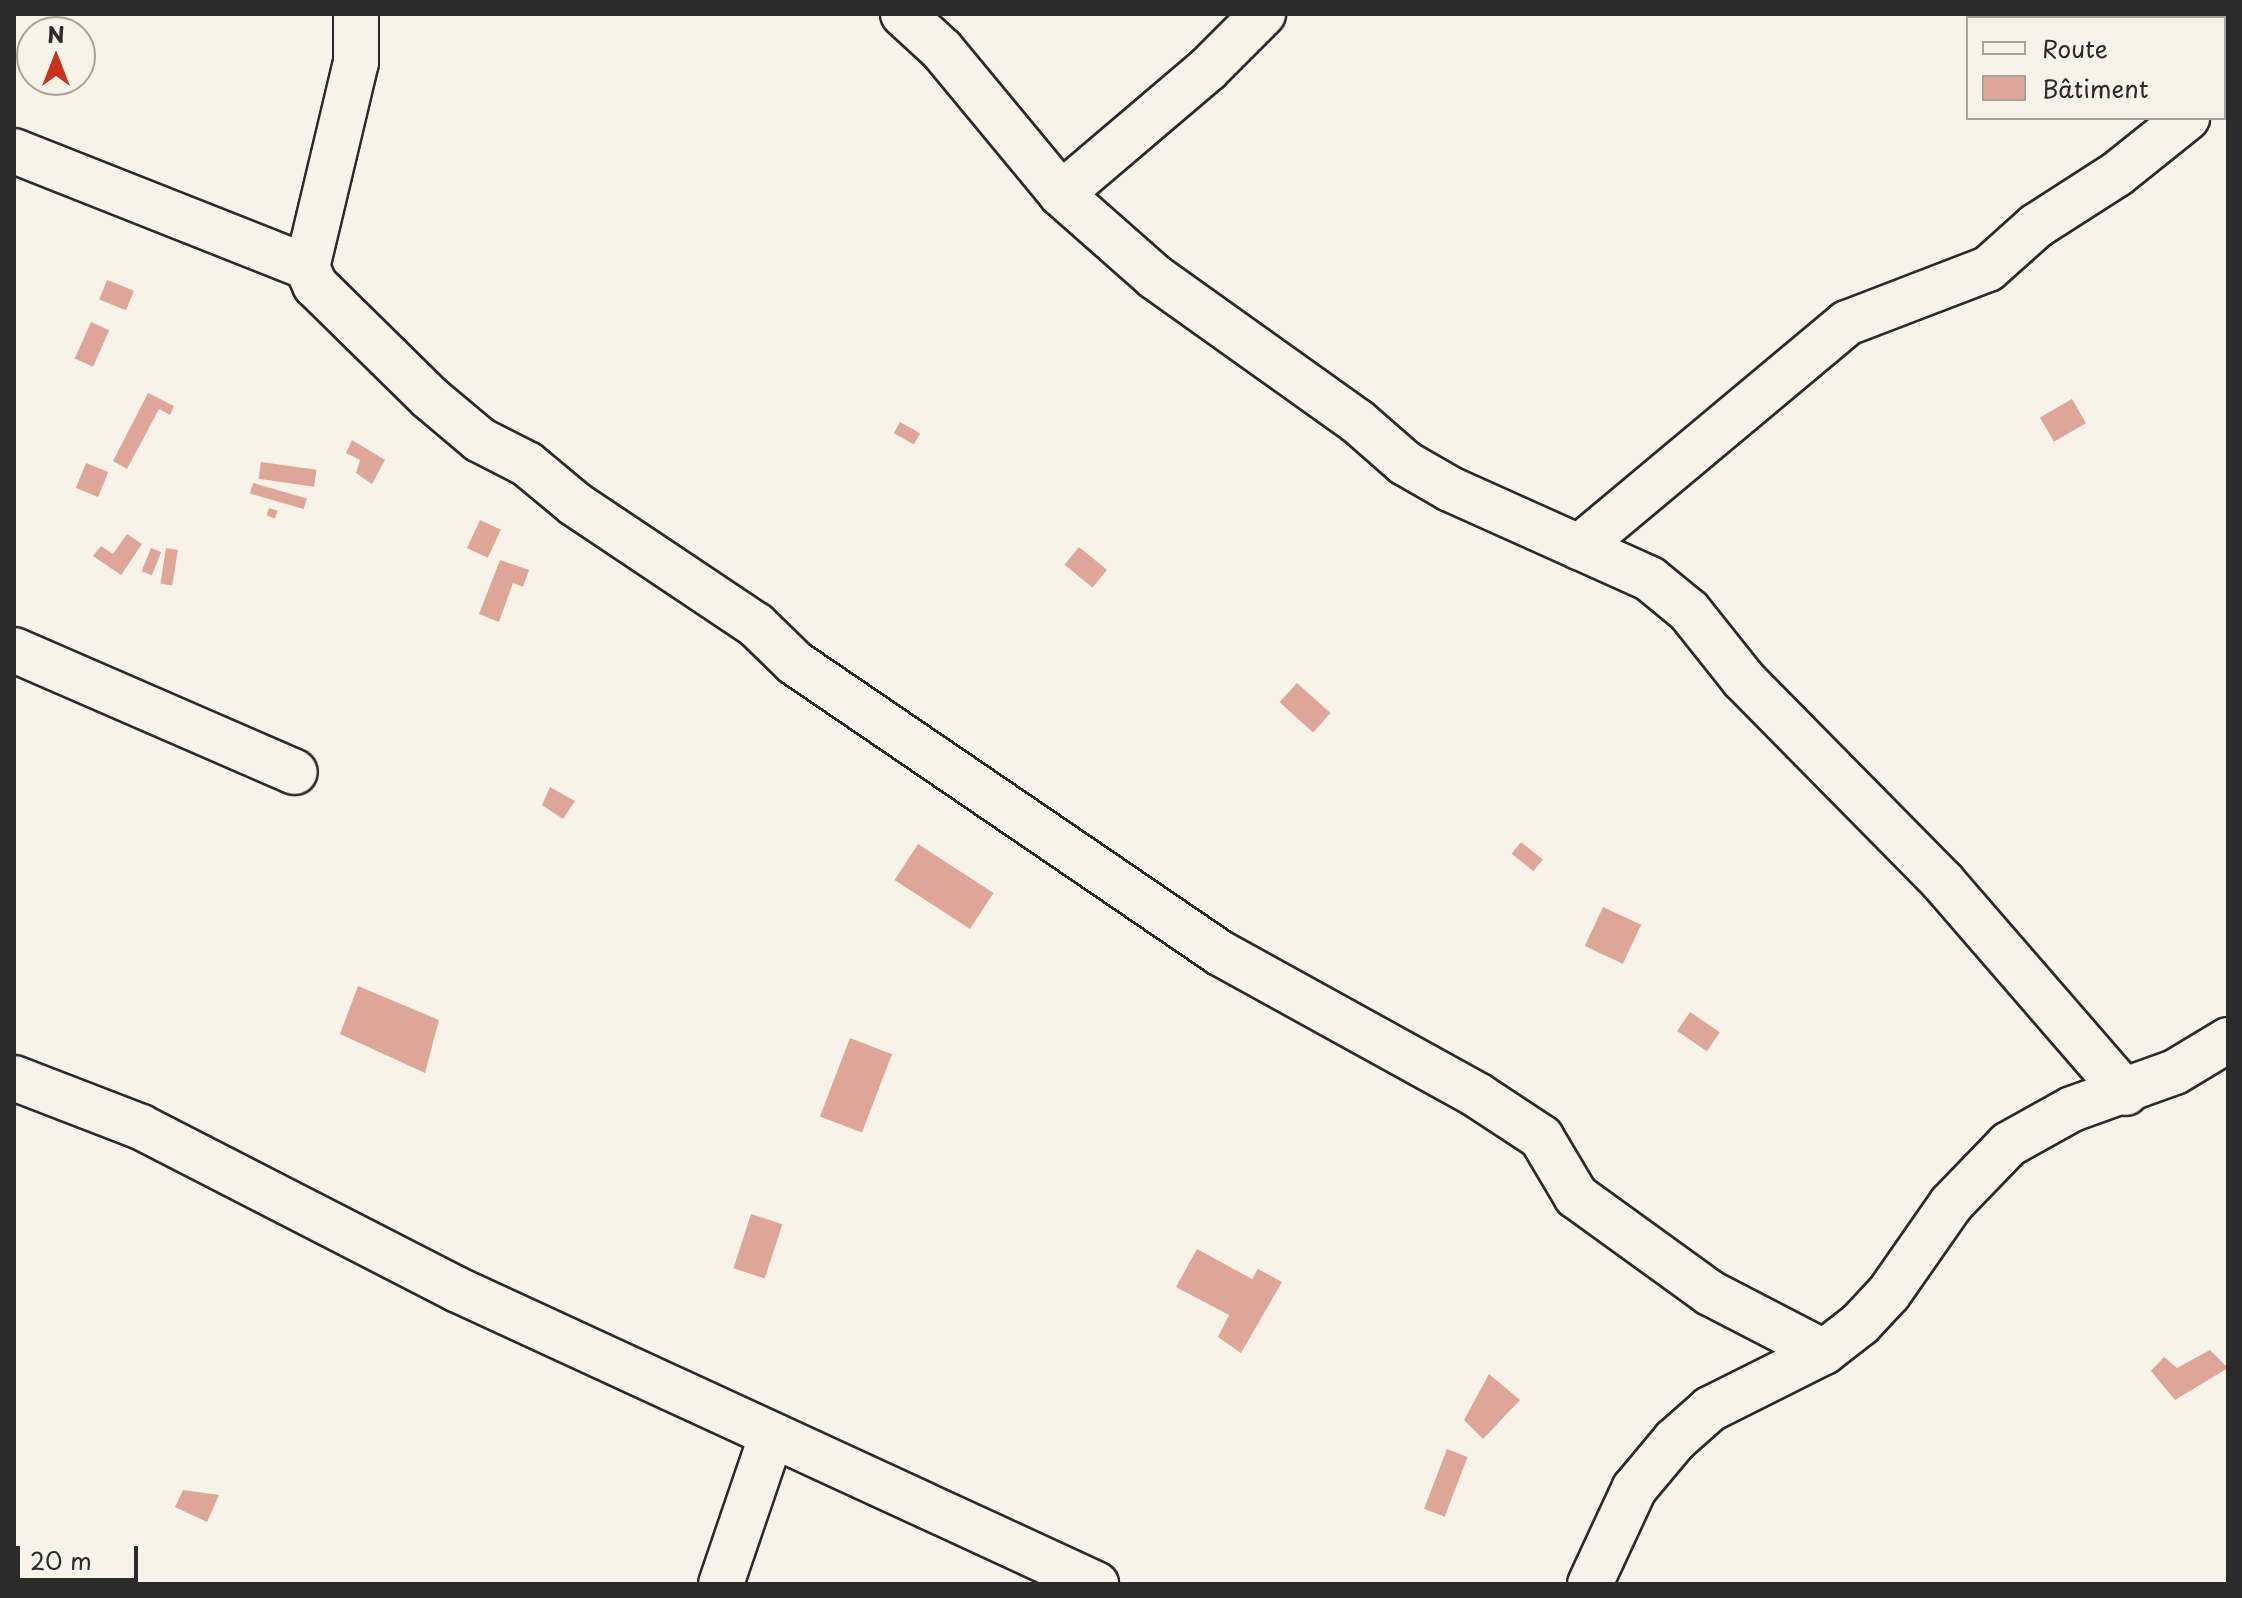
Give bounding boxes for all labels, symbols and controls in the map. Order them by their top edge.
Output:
north arrow [16,16,96,96]
legend [1966,16,2226,120]
text: N [47,17,65,50]
text: Route [2042,30,2108,66]
text: Bâtiment [2042,70,2149,106]
scale bar [20,1530,142,1580]
text: 20 m [30,1542,92,1578]

